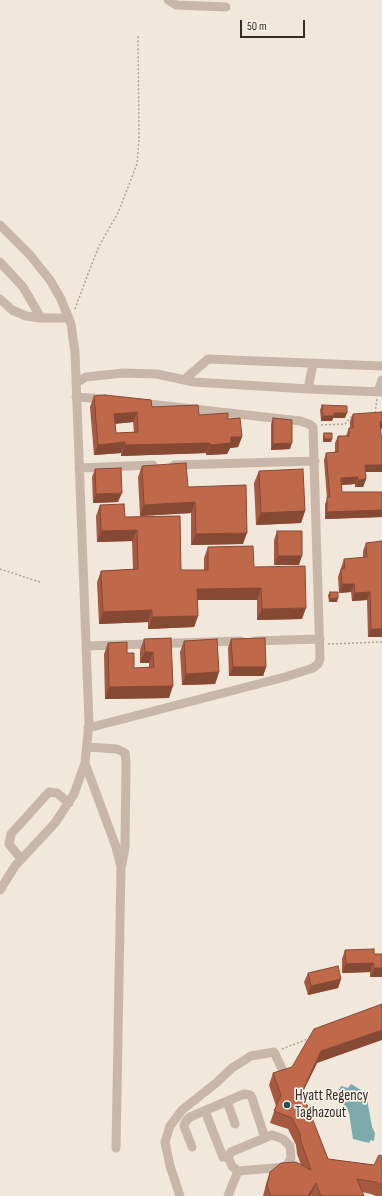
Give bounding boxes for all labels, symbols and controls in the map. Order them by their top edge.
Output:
scale bar [242,12,307,38]
text: 50 m [247,19,267,34]
place label: Hyatt Regency Taghazout [295,1087,368,1122]
marker: Hyatt Regency Taghazout [282,1100,292,1110]

